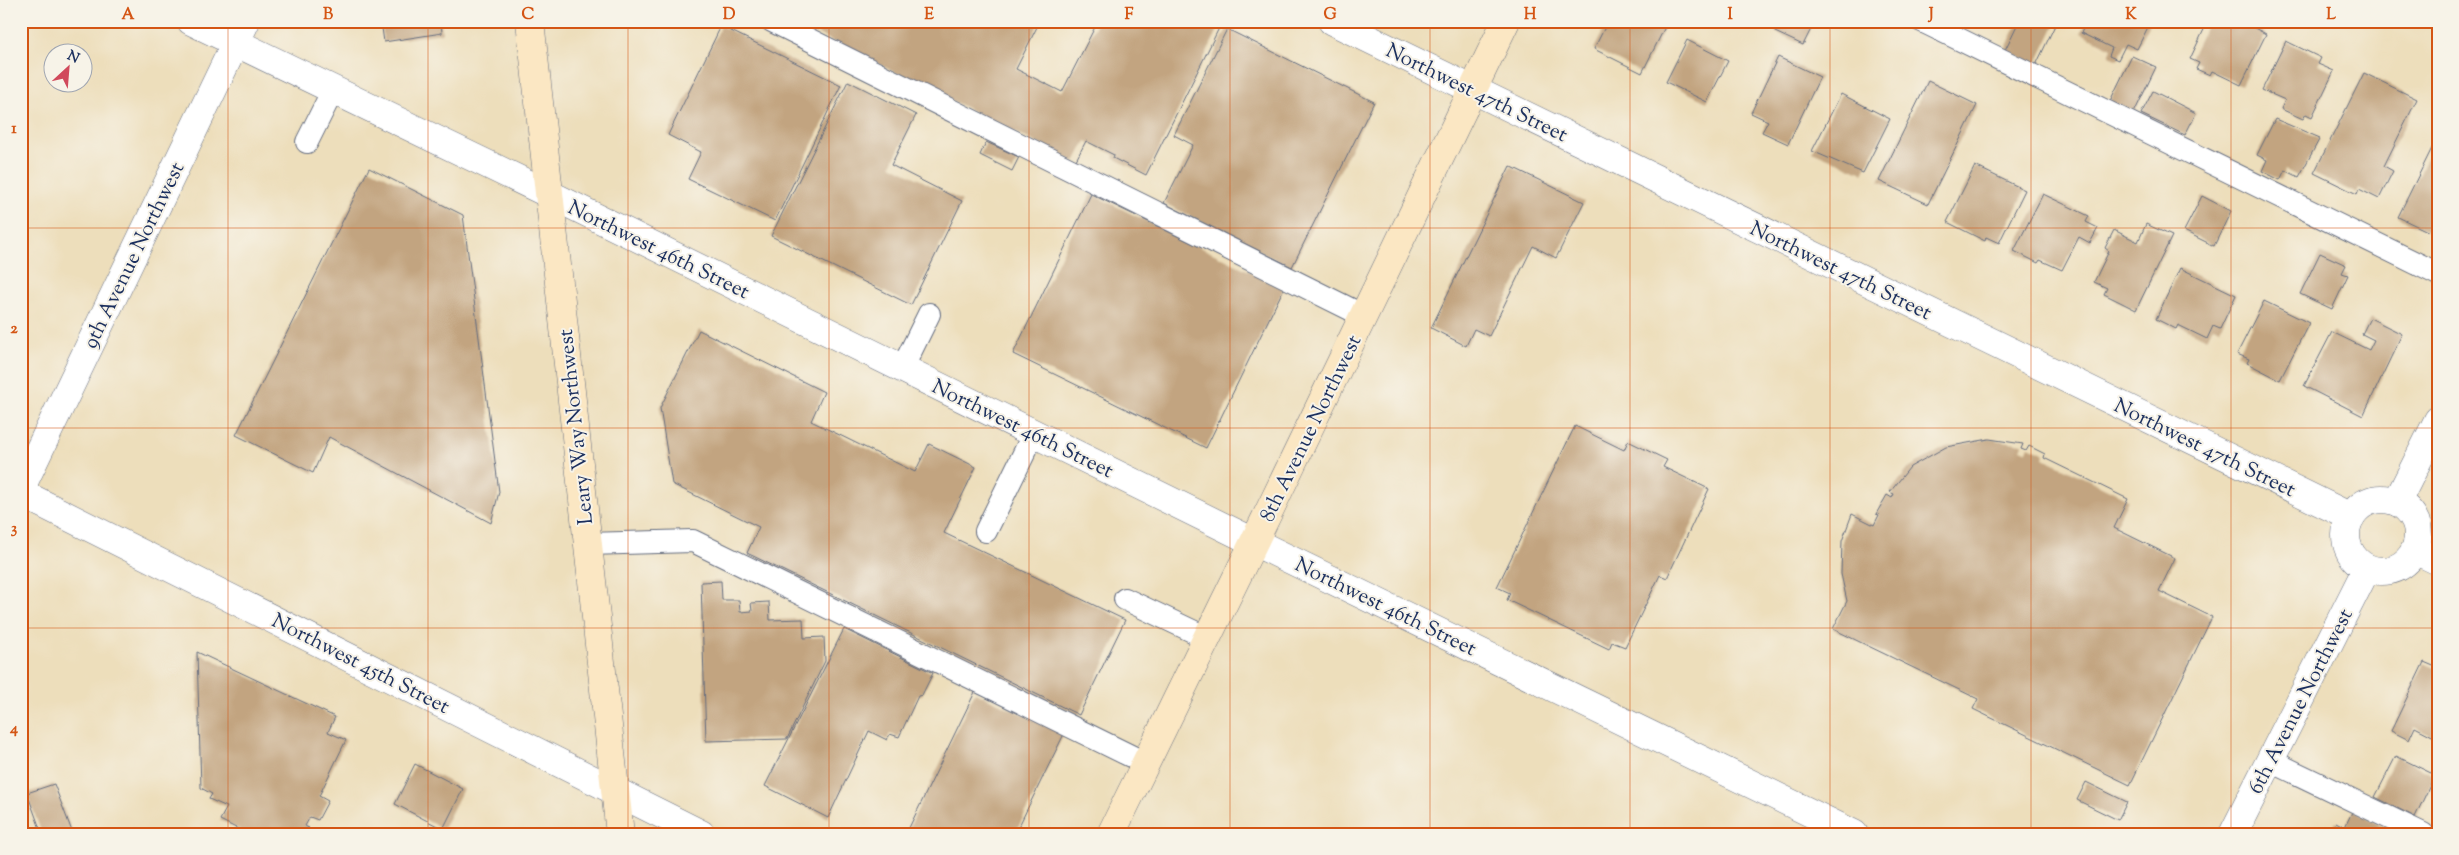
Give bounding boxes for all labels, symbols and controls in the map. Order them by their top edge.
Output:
text: A [122,4,135,27]
text: B [323,4,333,27]
text: C [522,4,535,27]
text: D [723,4,736,27]
text: E [924,4,934,27]
text: F [1125,4,1134,27]
text: G [1323,4,1337,27]
text: H [1524,4,1537,27]
text: I [1727,4,1733,27]
text: J [1927,4,1934,27]
text: K [2125,4,2137,27]
text: L [2326,4,2336,27]
street label: Northwest 47th Street [1380,37,1572,151]
north arrow [42,42,92,92]
text: N [63,47,82,70]
text: 1 [11,118,17,141]
street label: 9th Avenue Northwest [77,158,193,354]
street label: Northwest 46th Street [562,194,754,308]
street label: Northwest 47th Street [1744,215,1936,329]
text: 2 [10,318,18,341]
street label: Leary Way Northwest [552,328,602,526]
street label: 8th Avenue Northwest [1253,330,1370,527]
street label: Northwest 46th Street [926,373,1118,487]
street label: Northwest 47th Street [2108,392,2300,506]
text: 3 [11,518,18,541]
street label: Northwest 46th Street [1289,551,1481,665]
street label: 6th Avenue Northwest [2242,604,2362,800]
street label: Northwest 45th Street [266,607,454,723]
text: 4 [9,718,18,741]

